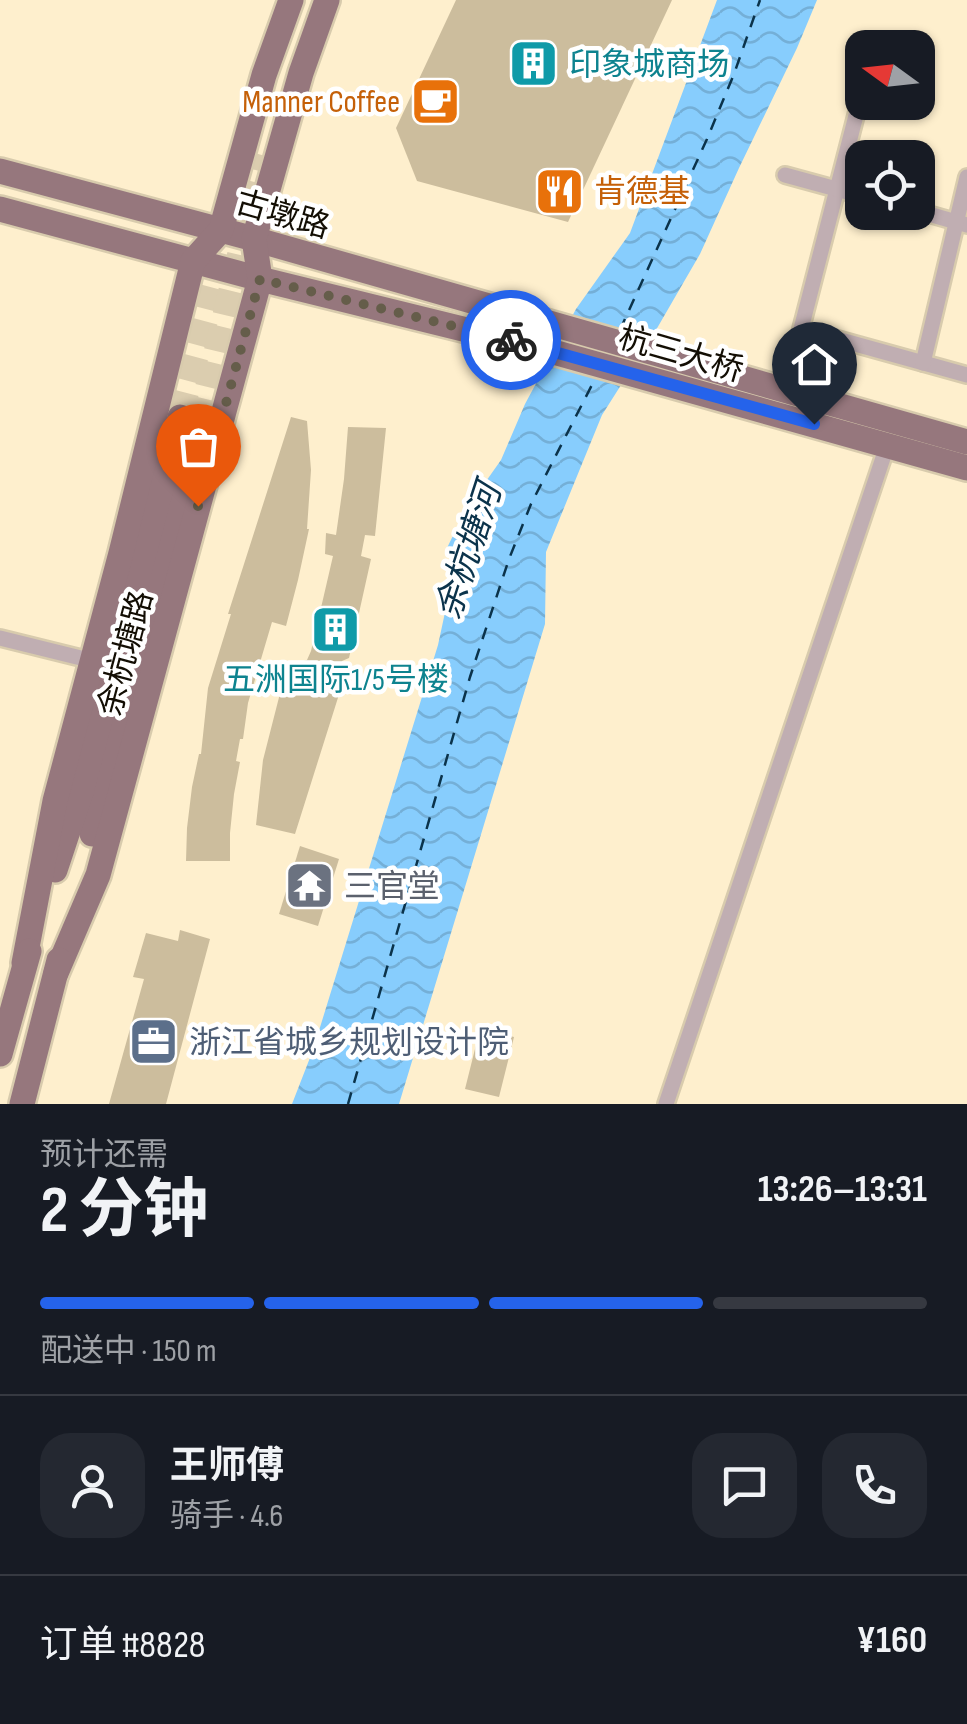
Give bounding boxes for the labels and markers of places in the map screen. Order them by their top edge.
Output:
building icon: 印象城商场 [508,38,560,90]
place label: 印象城商场 [569,46,729,85]
cafe icon: Manner Coffee [409,75,461,127]
place label: Manner Coffee [242,83,400,122]
restaurant icon: 肯德基 [533,165,585,217]
place label: 肯德基 [594,173,690,212]
pin [772,322,857,425]
pin [156,404,241,507]
building icon: 五洲国际1/5号楼 [310,603,362,655]
place label: 五洲国际1/5号楼 [223,661,449,700]
temple icon: 三官堂 [283,860,335,912]
place label: 三官堂 [344,868,440,907]
office icon: 浙江省城乡规划设计院 [128,1016,180,1068]
place label: 浙江省城乡规划设计院 [189,1024,509,1063]

